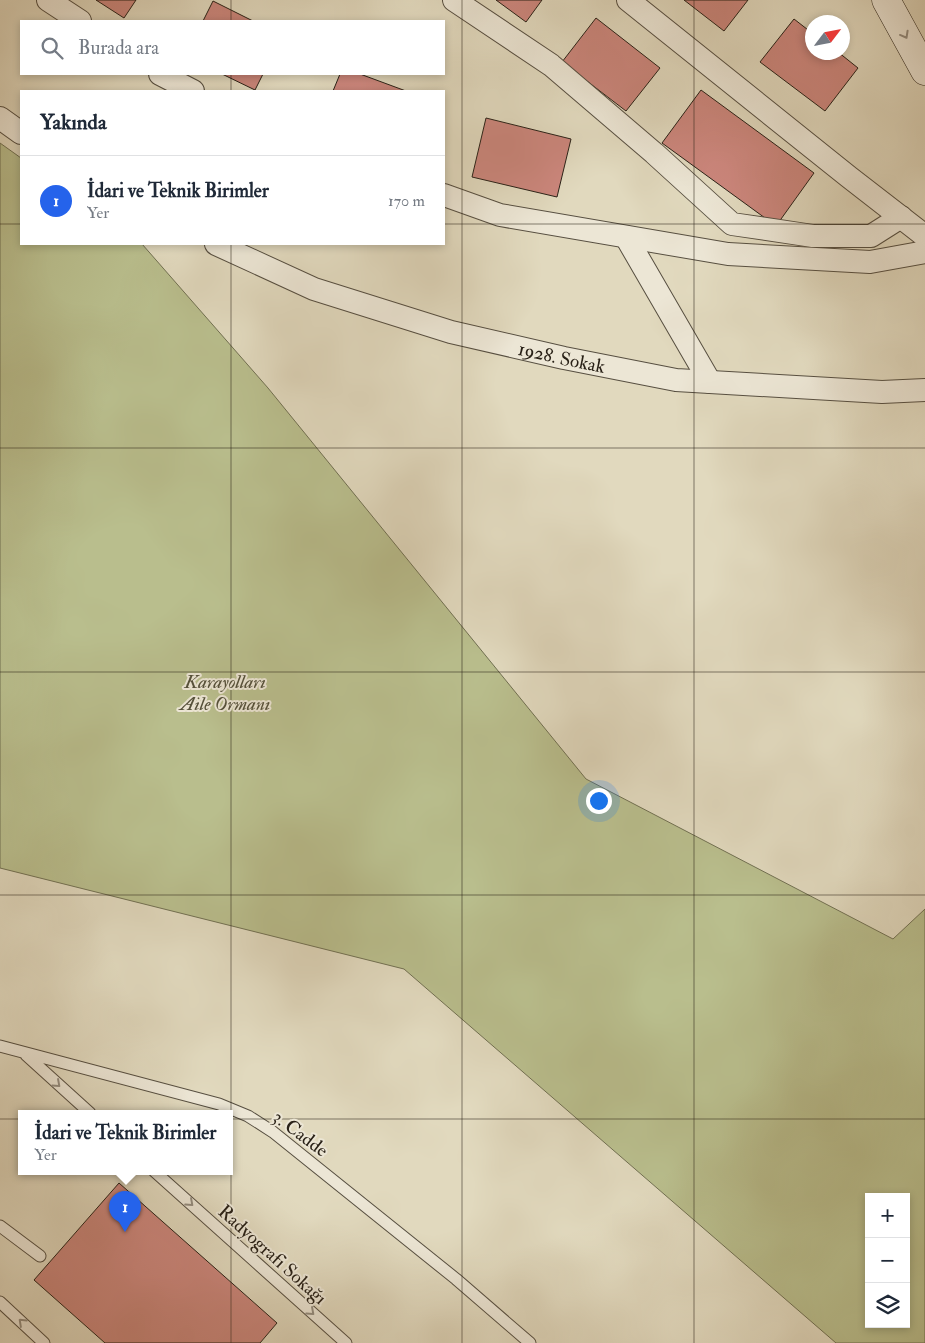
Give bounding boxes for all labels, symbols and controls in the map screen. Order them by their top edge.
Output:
north arrow [805,15,850,60]
search box [20,20,445,75]
one-way arrow [899,30,909,39]
icon: search [38,34,66,62]
text: Burada ara [78,36,159,60]
text: Yakında [40,109,107,136]
text: İdari ve Teknik Birimler [87,179,269,203]
text: 1 [53,191,59,211]
text: 170 m [388,191,425,211]
text: Yer [87,203,109,223]
street label: 1928. Sokak [516,337,607,379]
park label: Karayolları Aile Ormanı [178,670,270,716]
your location [586,788,612,814]
one-way arrow [52,1078,61,1087]
street label: 3. Cadde [268,1105,333,1162]
popup [18,1110,233,1175]
text: İdari ve Teknik Birimler [35,1121,216,1145]
text: Yer [35,1145,57,1165]
pin: 1 [109,1191,141,1232]
map controls [865,1193,910,1328]
button: + [865,1193,910,1238]
one-way arrow [185,1198,194,1207]
street label: Radyografi Sokağı [213,1200,332,1310]
button: − [865,1238,910,1283]
button: layers [865,1283,910,1328]
one-way arrow [306,1306,315,1315]
one-way arrow [18,1319,27,1328]

